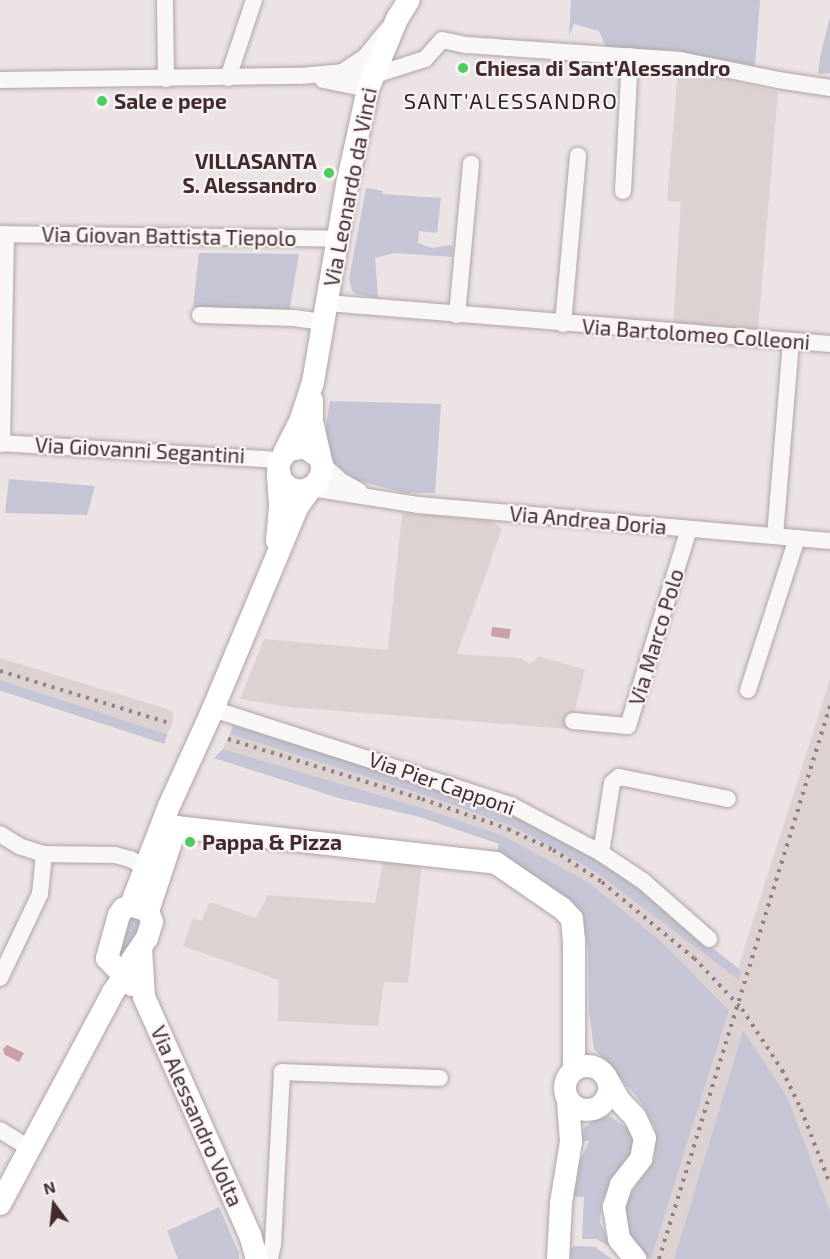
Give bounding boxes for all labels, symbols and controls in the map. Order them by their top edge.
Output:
place label: Chiesa di Sant'Alessandro [475,55,730,81]
marker: Chiesa di Sant'Alessandro [456,61,470,75]
street label: Via Leonardo da Vinci [318,85,382,289]
place label: Sale e pepe [114,88,227,114]
district label: SANT'ALESSANDRO [404,88,618,114]
marker: Sale e pepe [95,94,109,108]
place label: VILLASANTA S. Alessandro [182,148,317,198]
marker: VILLASANTA S. Alessandro [322,166,336,180]
street label: Via Giovan Battista Tiepolo [41,221,297,251]
street label: Via Bartolomeo Colleoni [581,313,811,355]
street label: Via Giovanni Segantini [34,432,246,468]
street label: Via Andrea Doria [508,501,668,539]
street label: Via Marco Polo [623,566,689,708]
street label: Via Pier Capponi [365,746,519,820]
place label: Pappa & Pizza [202,829,342,855]
marker: Pappa & Pizza [183,835,197,849]
street label: Via Alessandro Volta [146,1021,248,1211]
north arrow [24,1175,84,1235]
text: N [41,1176,57,1198]

